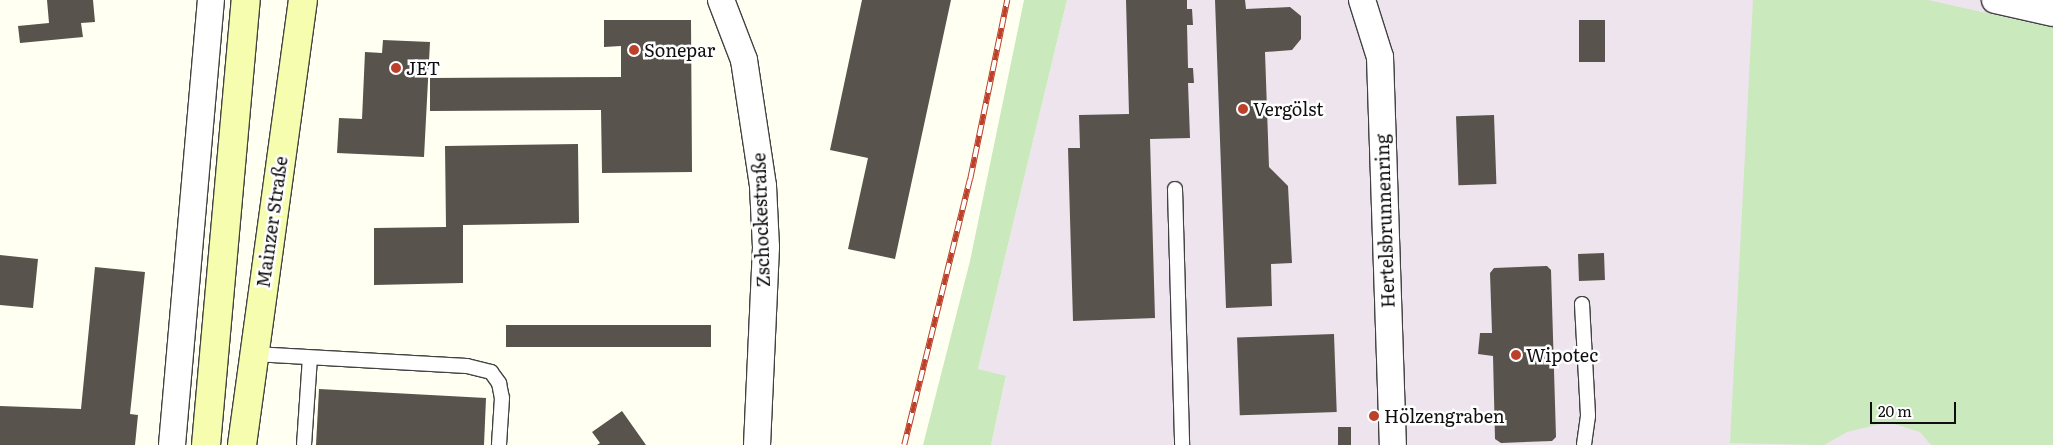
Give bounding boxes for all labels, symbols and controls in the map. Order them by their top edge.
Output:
place label: Sonepar [644,39,715,61]
marker: Sonepar [628,44,640,56]
place label: JET [406,57,440,79]
marker: JET [390,62,402,74]
place label: Vergölst [1253,98,1323,120]
marker: Vergölst [1237,103,1249,115]
street label: Hertelsbrunnenring [1371,134,1399,308]
street label: Zschockestraße [748,152,774,288]
street label: Mainzer Straße [252,155,292,289]
place label: Wipotec [1526,344,1598,366]
marker: Wipotec [1510,349,1522,361]
scale bar [1873,392,1959,424]
text: 20 m [1878,399,1912,422]
place label: Hölzengraben [1384,405,1505,427]
marker: Hölzengraben [1368,410,1380,422]

